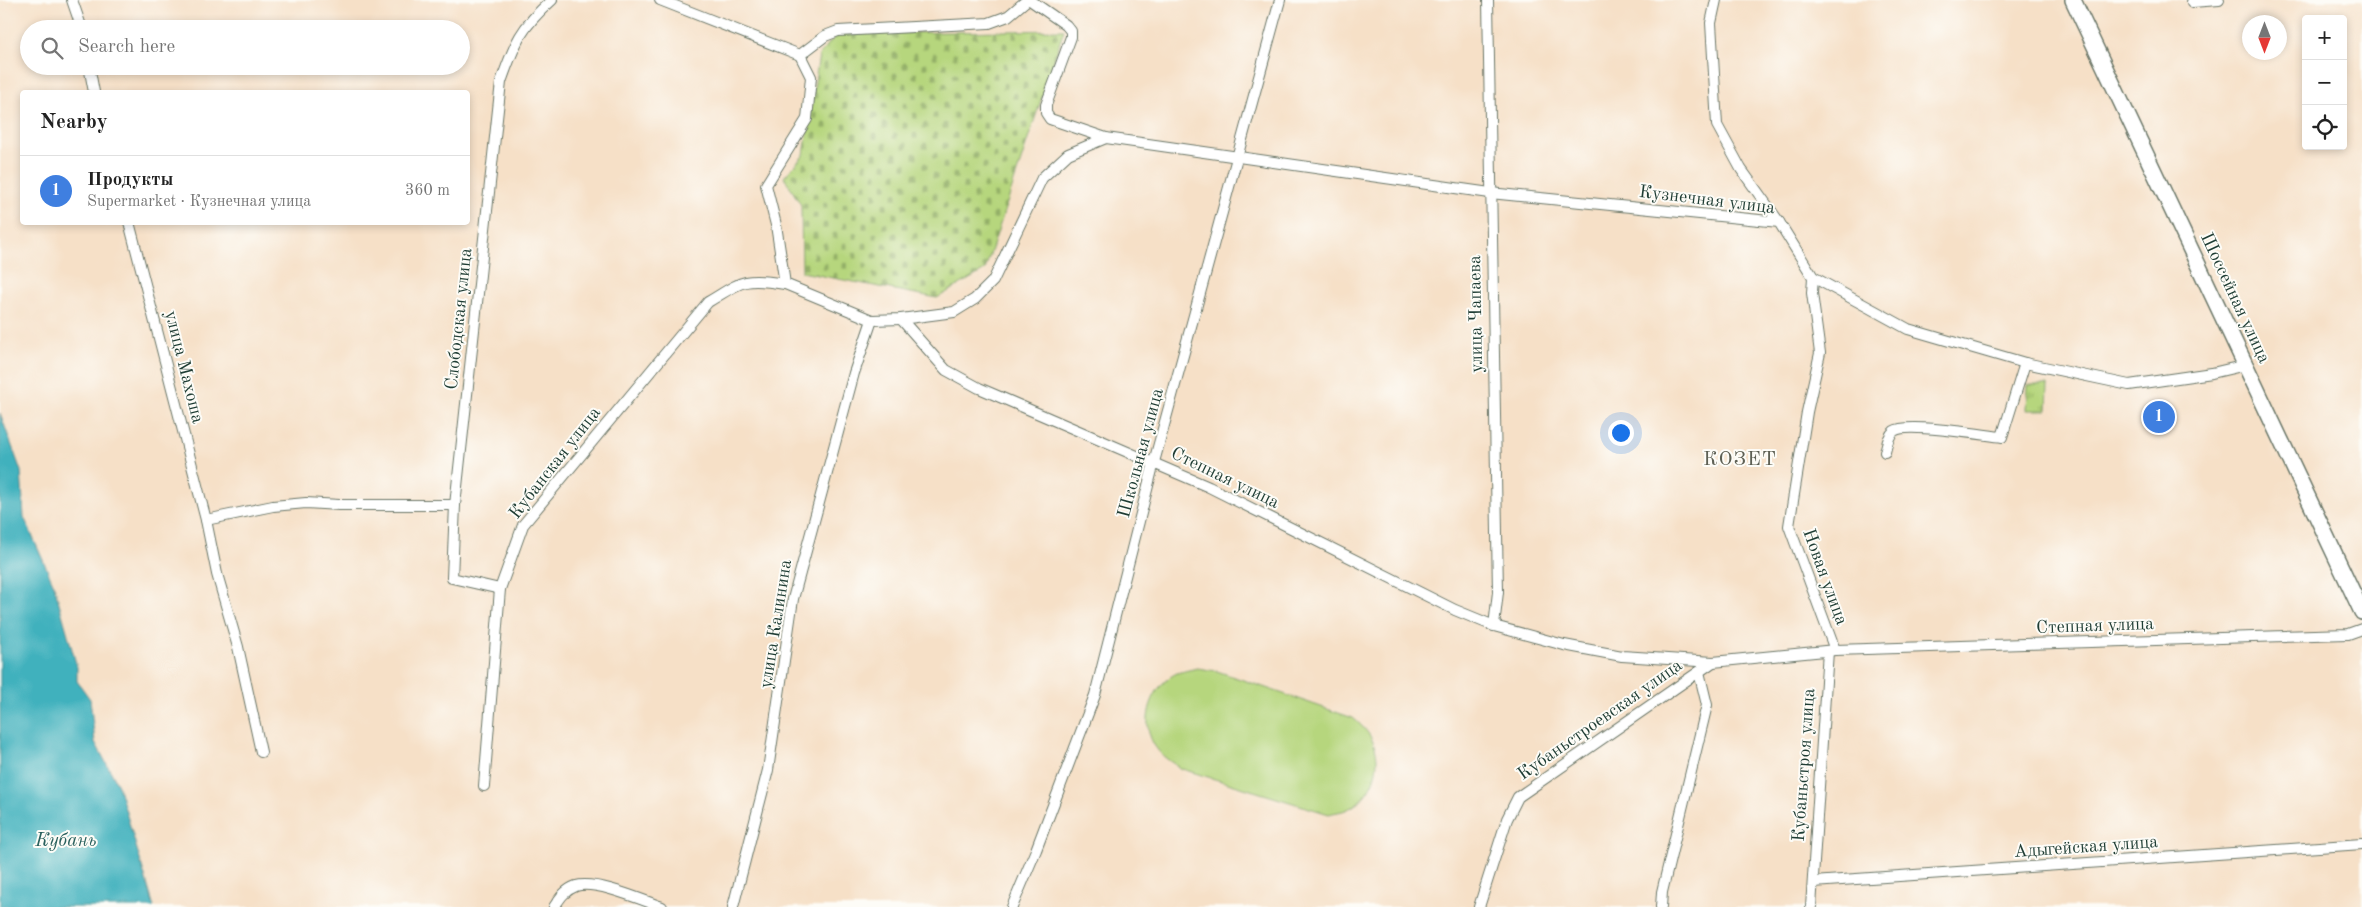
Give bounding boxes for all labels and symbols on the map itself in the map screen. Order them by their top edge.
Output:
north arrow [2242,15,2287,60]
street label: Кузнечная улица [1638,183,1776,217]
street label: Шоссейная улица [2197,230,2273,366]
street label: Слободская улица [443,247,475,391]
street label: улица Чапаева [1466,255,1486,373]
street label: улица Махоша [161,309,207,425]
street label: Школьная улица [1115,386,1167,520]
pin: 1 [2143,398,2175,436]
street label: Кубанская улица [506,404,604,522]
your location [1608,420,1634,446]
street label: Степная улица [1168,444,1282,512]
district label: КОЗЕТ [1703,450,1777,470]
street label: Новая улица [1799,526,1851,628]
street label: улица Калинина [757,558,795,690]
street label: Степная улица [2036,615,2154,637]
street label: Кубаньстроевская улица [1514,656,1686,784]
street label: Кубаньстроя улица [1790,688,1818,842]
water label: Кубань [34,831,97,851]
street label: Адыгейская улица [2013,833,2159,861]

